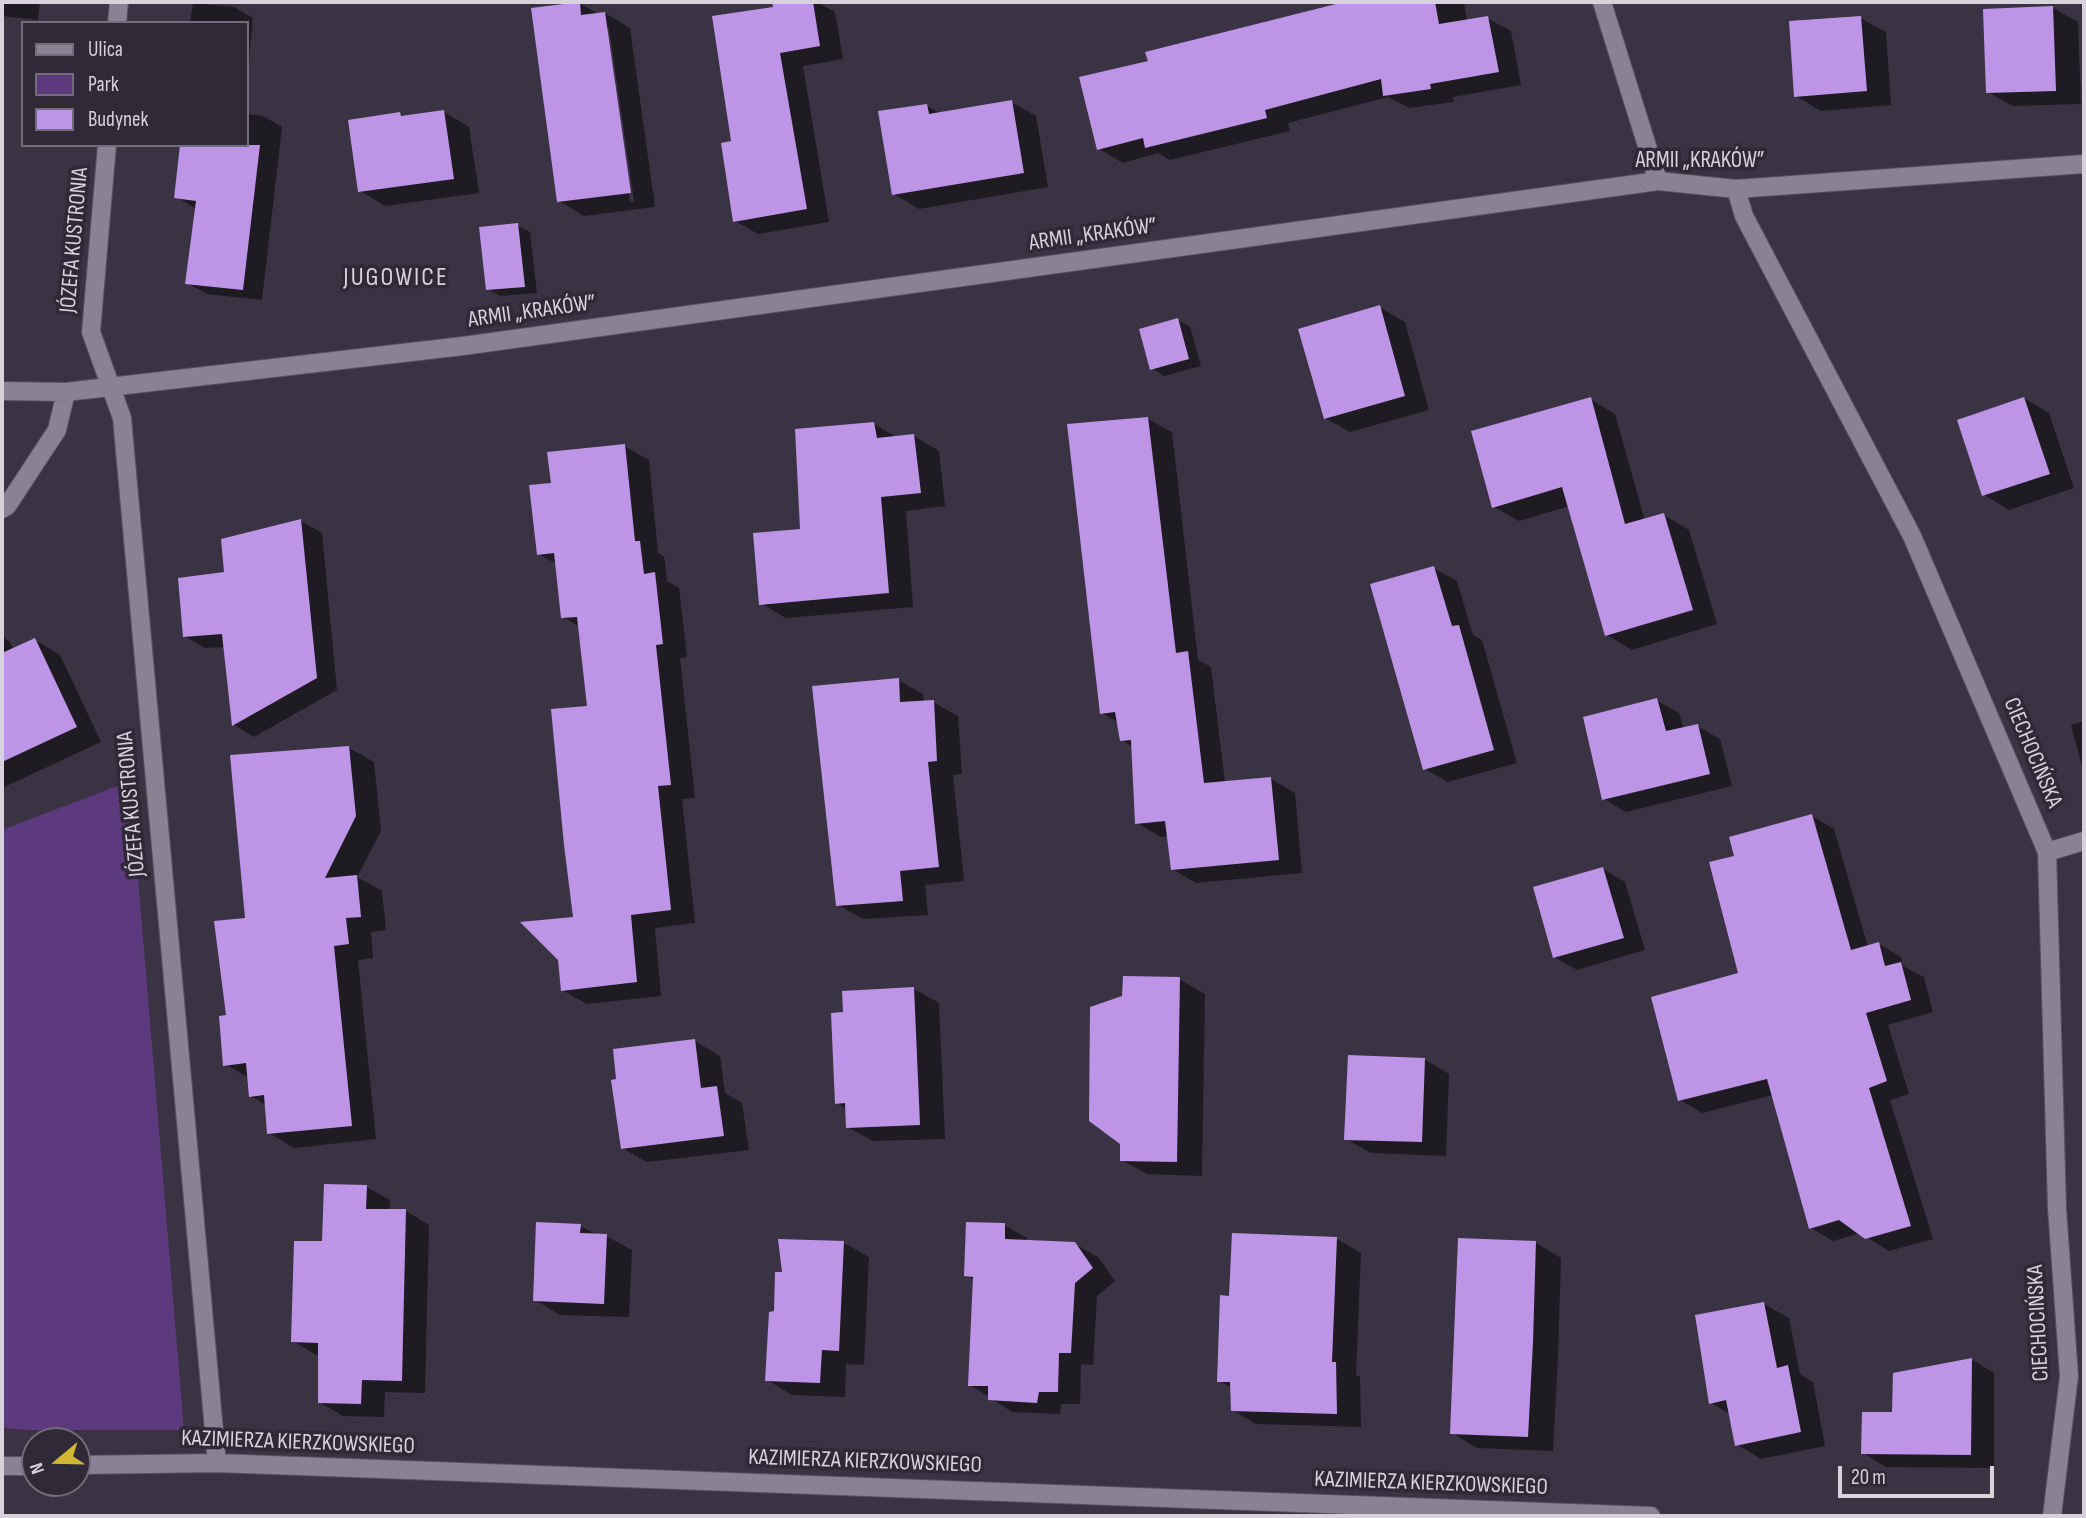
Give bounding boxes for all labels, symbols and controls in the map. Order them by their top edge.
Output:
legend [21,21,248,147]
text: Ulica [88,37,123,62]
text: Park [88,72,119,97]
text: Budynek [88,107,148,132]
street label: ARMII „KRAKÓW” [1636,147,1764,175]
street label: JÓZEFA KUSTRONIA [55,166,95,314]
street label: ARMII „KRAKÓW” [1027,212,1159,258]
district label: JUGOWICE [344,262,448,294]
street label: ARMII „KRAKÓW” [466,289,598,335]
street label: CIECHOCIŃSKA [1996,694,2068,812]
street label: JÓZEFA KUSTRONIA [112,730,152,878]
street label: CIECHOCIŃSKA [2022,1264,2056,1382]
street label: KAZIMIERZA KIERZKOWSKIEGO [181,1425,415,1461]
north arrow [21,1427,91,1497]
street label: KAZIMIERZA KIERZKOWSKIEGO [748,1444,982,1480]
scale bar [1841,1452,1997,1496]
text: N [25,1460,50,1477]
text: 20 m [1851,1465,1886,1490]
street label: KAZIMIERZA KIERZKOWSKIEGO [1314,1466,1548,1502]

